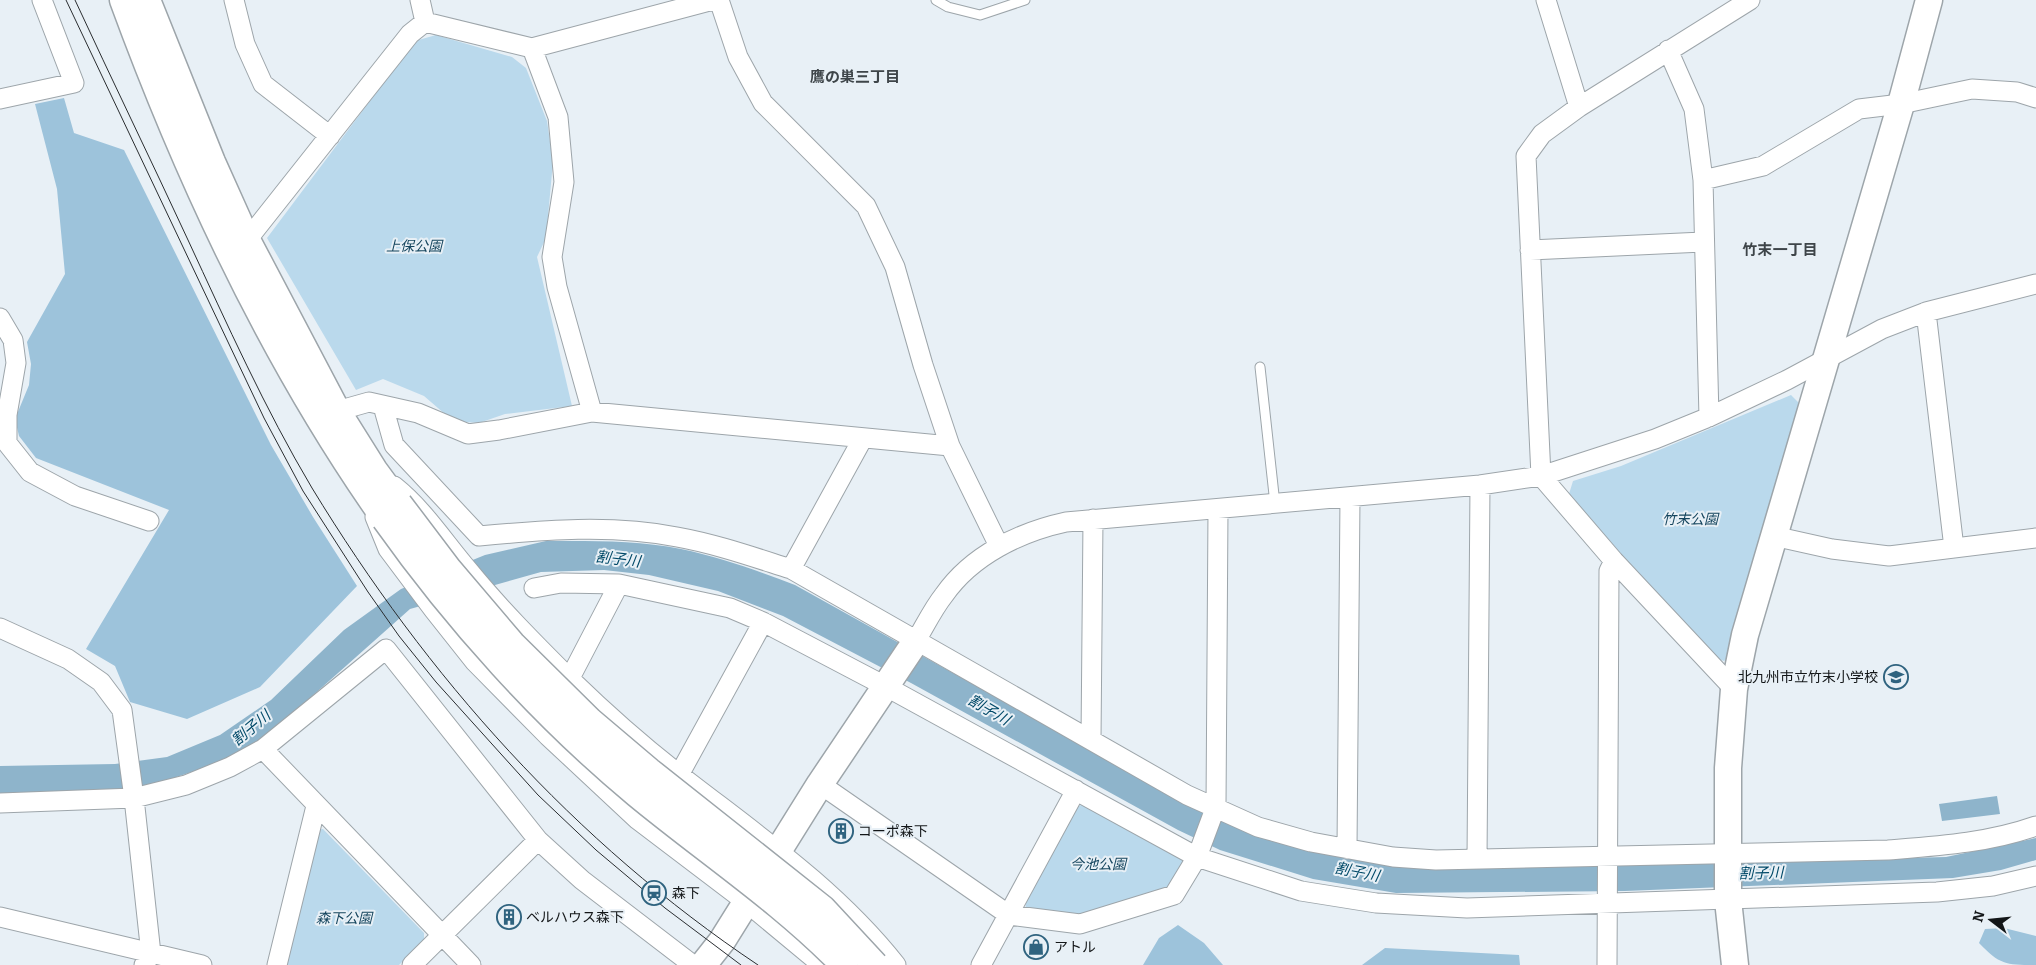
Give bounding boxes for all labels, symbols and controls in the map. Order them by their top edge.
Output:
district label: 鷹の巣三丁目 [810,68,900,86]
park label: 上保公園 [386,238,444,255]
district label: 竹末一丁目 [1742,241,1818,259]
park label: 竹末公園 [1662,511,1720,528]
water label: 割子川 [595,547,643,571]
school or university icon: 北九州市立竹末小学校 [1883,664,1909,690]
place label: 北九州市立竹末小学校 [1738,669,1878,686]
water label: 割子川 [965,691,1015,730]
water label: 割子川 [228,705,276,749]
building icon: コーポ森下 [828,818,854,844]
place label: コーポ森下 [858,823,928,840]
park label: 今池公園 [1070,856,1128,873]
water label: 割子川 [1333,859,1383,886]
water label: 割子川 [1738,864,1786,882]
station icon: 森下 [641,880,667,906]
place label: 森下 [672,885,700,902]
north arrow [1966,895,2016,945]
building icon: ベルハウス森下 [496,904,522,930]
place label: ベルハウス森下 [526,909,624,926]
text: N [1969,909,1989,924]
park label: 森下公園 [316,910,374,927]
shop icon: アトル [1023,934,1049,960]
place label: アトル [1054,939,1096,956]

